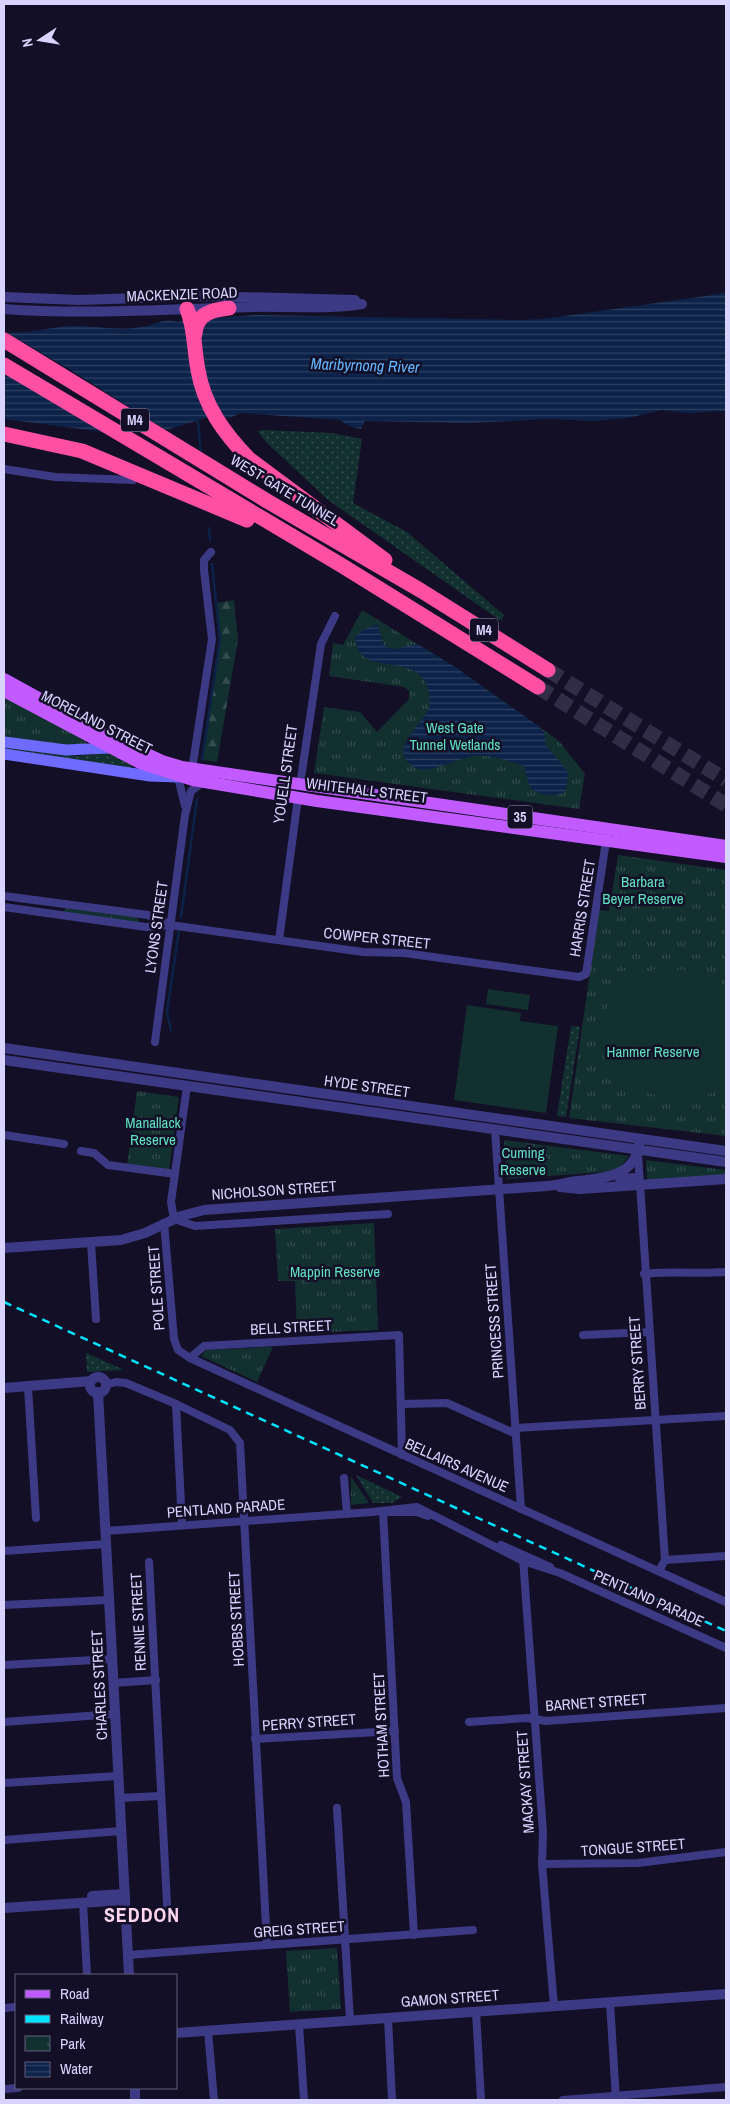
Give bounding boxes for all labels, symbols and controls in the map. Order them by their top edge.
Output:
north arrow [15,15,65,65]
text: N [18,37,37,49]
street label: MACKENZIE ROAD [126,282,238,306]
water label: Maribyrnong River [310,352,420,378]
road number: M4 [121,408,149,432]
street label: WEST GATE TUNNEL [227,449,344,531]
road number: M4 [470,618,498,642]
street label: MORELAND STREET [38,685,156,759]
park label: West Gate Tunnel Wetlands [409,717,501,755]
street label: YOUELL STREET [268,723,302,825]
street label: WHITEHALL STREET [305,772,429,808]
road number: 35 [508,806,532,829]
street label: HARRIS STREET [564,857,600,958]
park label: Barbara Beyer Reserve [602,871,684,909]
street label: LYONS STREET [139,879,173,974]
street label: COWPER STREET [323,922,432,954]
park label: Hanmer Reserve [607,1041,700,1062]
street label: HYDE STREET [323,1070,412,1102]
park label: Manallack Reserve [125,1112,182,1150]
park label: Cuming Reserve [500,1142,546,1180]
street label: NICHOLSON STREET [211,1175,338,1205]
street label: POLE STREET [143,1245,169,1331]
park label: Mappin Reserve [290,1261,380,1282]
street label: PRINCESS STREET [479,1263,508,1379]
street label: BELL STREET [250,1314,333,1340]
street label: BERRY STREET [623,1315,651,1411]
street label: BELLAIRS AVENUE [402,1433,512,1497]
street label: PENTLAND PARADE [166,1493,286,1523]
street label: PENTLAND PARADE [591,1564,707,1632]
street label: HOBBS STREET [223,1571,249,1667]
street label: RENNIE STREET [125,1572,151,1672]
street label: CHARLES STREET [86,1629,112,1740]
street label: HOTHAM STREET [368,1671,394,1778]
street label: BARNET STREET [545,1688,648,1716]
street label: PERRY STREET [261,1708,357,1736]
street label: MACKAY STREET [511,1730,539,1834]
street label: TONGUE STREET [580,1833,686,1861]
district label: SEDDON [104,1901,180,1928]
street label: GREIG STREET [253,1915,346,1943]
legend [15,1974,178,2089]
text: Road [60,1983,89,2004]
street label: GAMON STREET [400,1984,500,2012]
text: Railway [60,2008,105,2029]
text: Park [60,2033,86,2054]
text: Water [60,2058,92,2079]

